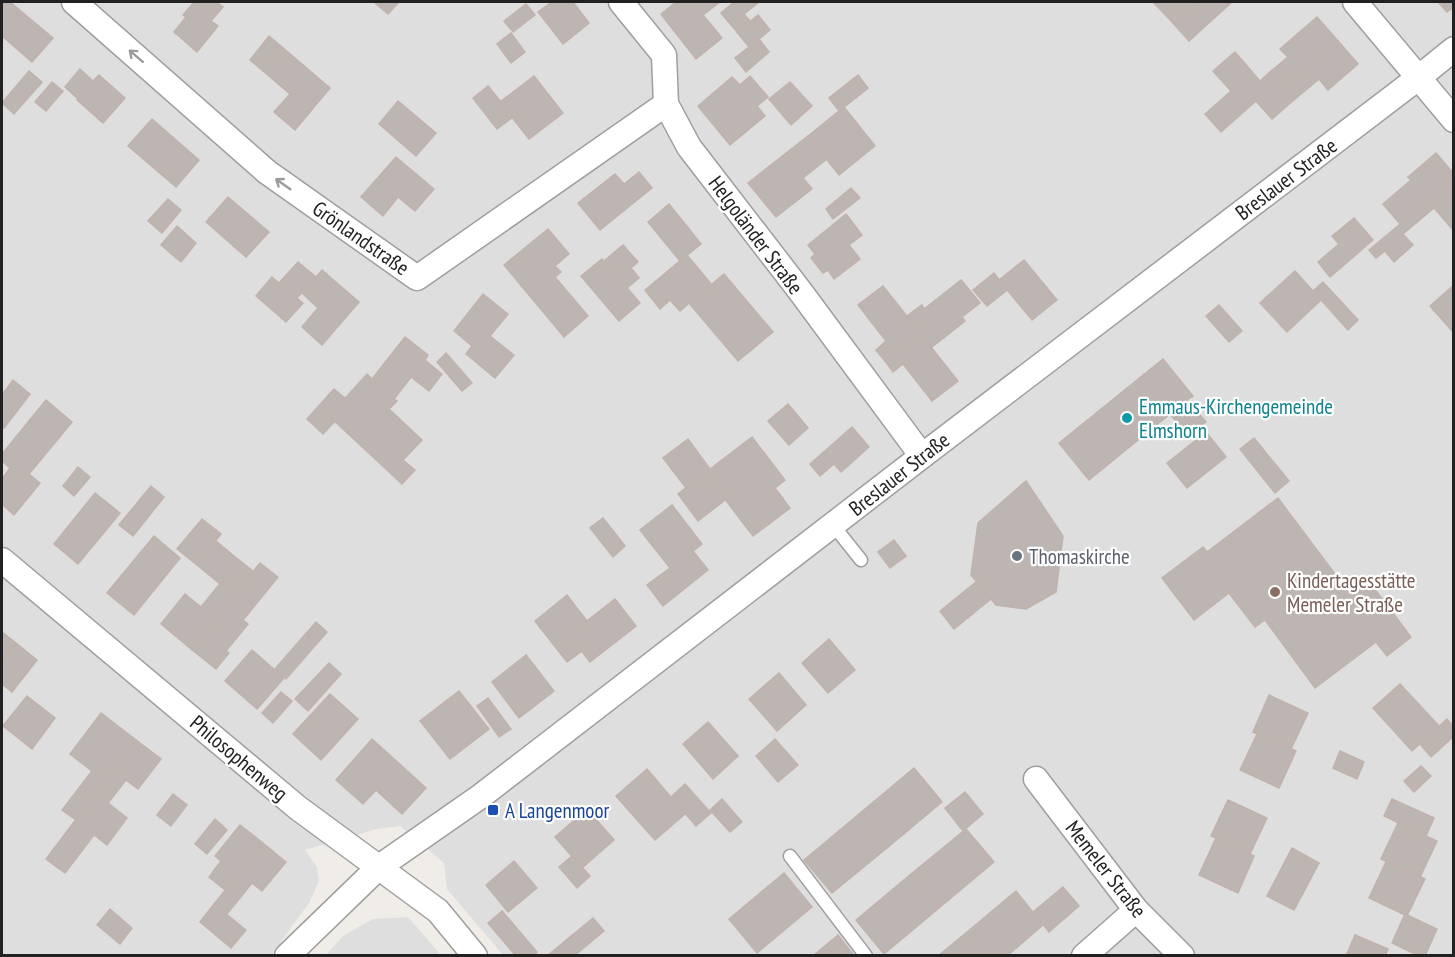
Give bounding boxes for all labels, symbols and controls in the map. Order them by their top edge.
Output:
one-way arrow [129,49,144,63]
street label: Breslauer Straße [1230,132,1342,226]
street label: Helgoländer Straße [703,170,809,300]
one-way arrow [276,178,292,190]
street label: Grönlandstraße [307,195,415,281]
place label: Emmaus-Kirchengemeinde Elmshorn [1139,393,1333,444]
marker: Emmaus-Kirchengemeinde Elmshorn [1120,411,1134,425]
street label: Breslauer Straße [843,426,955,522]
place label: Thomaskirche [1029,543,1130,570]
marker: Thomaskirche [1010,549,1024,563]
place label: Kindertagesstätte Memeler Straße [1287,567,1416,618]
marker: Kindertagesstätte Memeler Straße [1268,585,1282,599]
street label: Philosophenweg [185,709,293,807]
place label: A Langenmoor [505,797,610,824]
marker: A Langenmoor [486,803,500,817]
street label: Memeler Straße [1060,815,1152,923]

